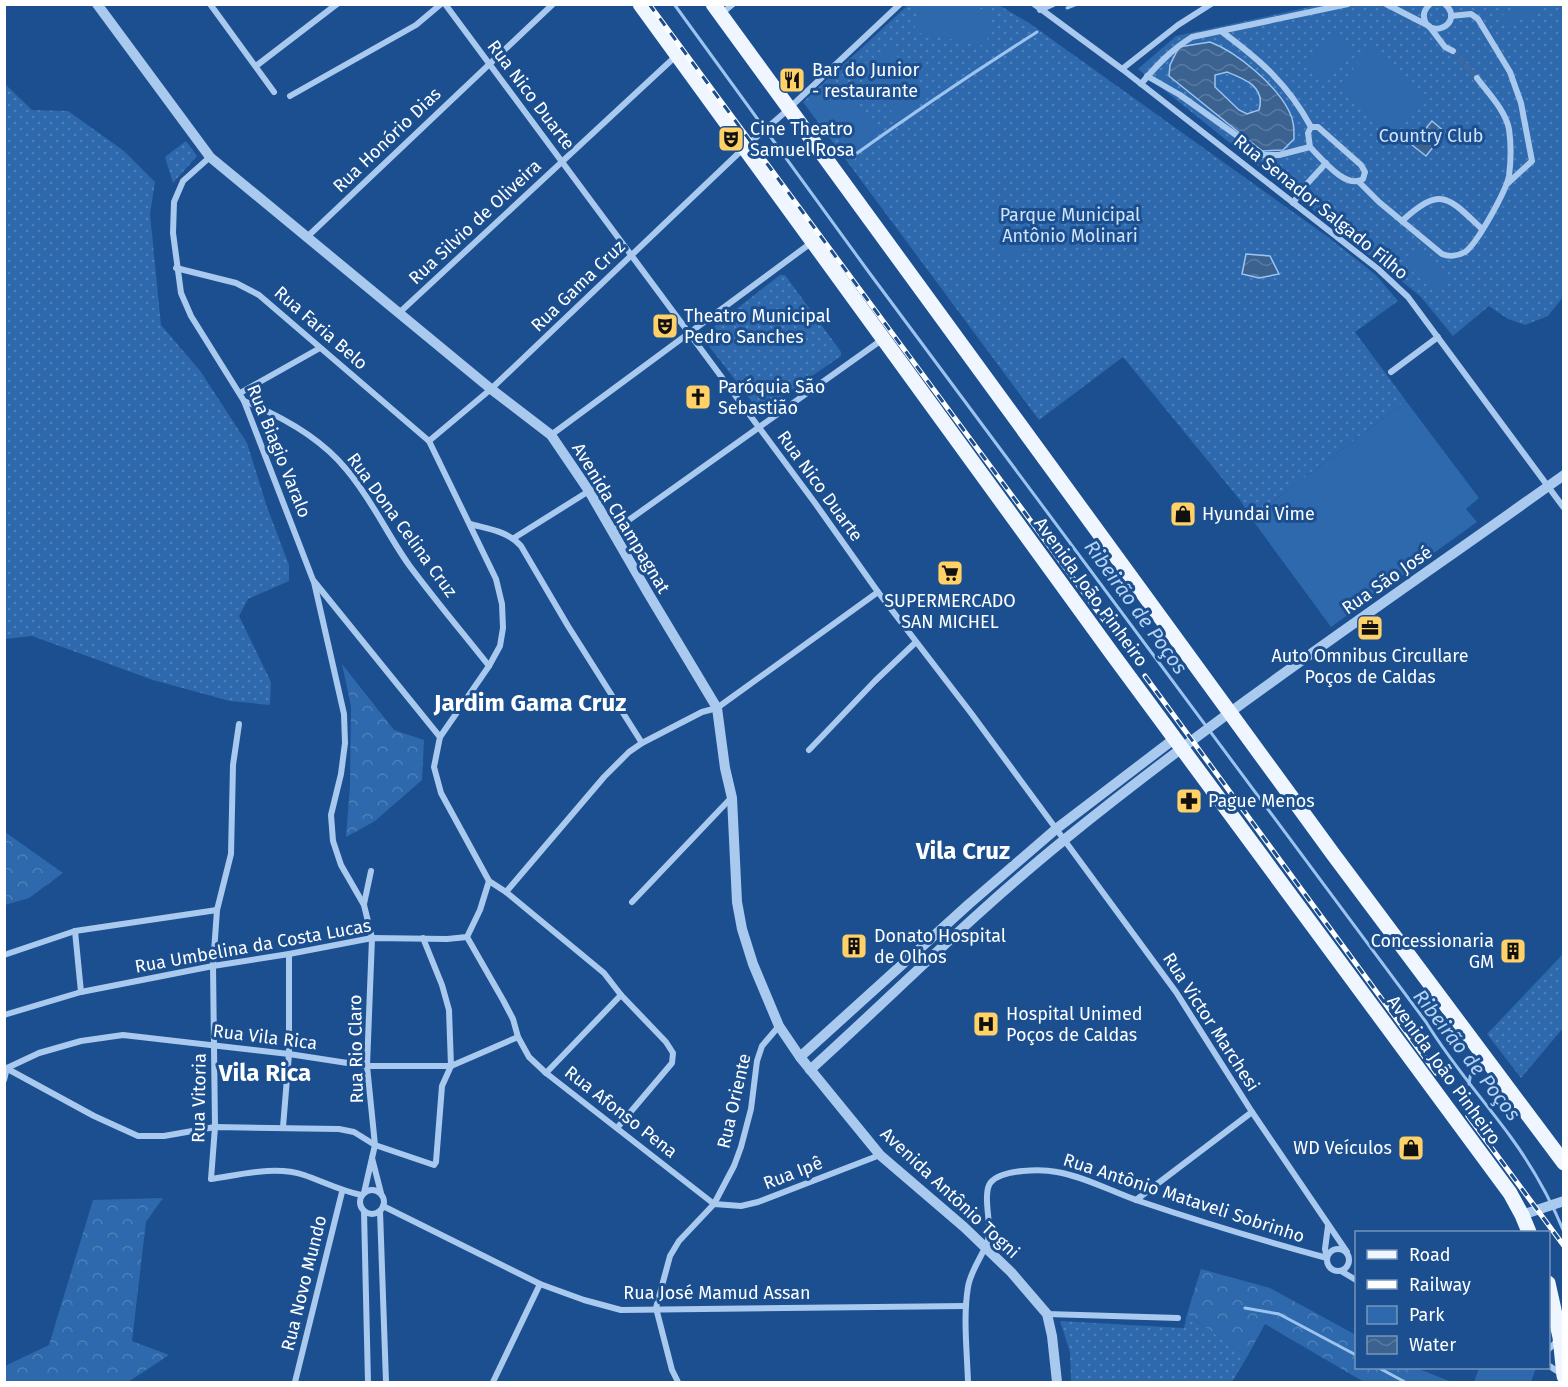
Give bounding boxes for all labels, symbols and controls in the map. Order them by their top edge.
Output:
street label: Rua Nico Duarte [483,36,579,154]
place label: Bar do Junior - restaurante [812,59,920,102]
restaurant icon: Bar do Junior - restaurante [777,65,807,95]
street label: Rua Honório Dias [328,83,446,197]
place label: Cine Theatro Samuel Rosa [750,118,855,161]
theatre icon: Cine Theatro Samuel Rosa [716,124,746,154]
park label: Country Club [1379,125,1483,147]
street label: Rua Senador Salgado Filho [1229,130,1413,284]
street label: Rua Silvio de Oliveira [404,155,546,289]
park label: Parque Municipal Antônio Molinari [1000,204,1140,247]
street label: Rua Gama Cruz [526,236,630,336]
street label: Rua Faria Belo [270,281,372,375]
place label: Theatro Municipal Pedro Sanches [684,305,831,348]
theatre icon: Theatro Municipal Pedro Sanches [650,311,680,341]
place label: Paróquia São Sebastião [718,376,825,419]
street label: Rua Biagio Varalo [242,381,316,521]
church icon: Paróquia São Sebastião [683,382,713,412]
street label: Rua Nico Duarte [772,426,868,546]
street label: Avenida Champagnat [567,439,675,598]
street label: Rua Dona Celina Cruz [342,448,462,602]
shop icon: Hyundai Vime [1168,499,1198,529]
place label: Hyundai Vime [1202,503,1315,525]
street label: Avenida João Pinheiro [1029,513,1153,671]
water label: Ribeirão de Poços [1079,535,1193,679]
street label: Rua São José [1338,541,1436,619]
supermarket icon: SUPERMERCADO SAN MICHEL [935,558,965,588]
place label: SUPERMERCADO SAN MICHEL [884,590,1016,633]
office icon: Auto Omnibus Circullare Poços de Caldas [1355,613,1385,643]
place label: Auto Omnibus Circullare Poços de Caldas [1271,645,1469,688]
district label: Jardim Gama Cruz [433,689,626,717]
pharmacy icon: Pague Menos [1174,786,1204,816]
place label: Pague Menos [1208,790,1315,812]
district label: Vila Cruz [915,837,1010,865]
street label: Rua Umbelina da Costa Lucas [133,914,373,978]
place label: Donato Hospital de Olhos [874,925,1006,968]
place label: Concessionaria GM [1371,930,1494,973]
building icon: Donato Hospital de Olhos [839,931,869,961]
building icon: Concessionaria GM [1498,936,1528,966]
street label: Rua Victor Marchesi [1158,949,1264,1095]
water label: Ribeirão de Poços [1408,985,1526,1126]
street label: Avenida João Pinheiro [1382,991,1506,1149]
street label: Rua Rio Claro [344,994,368,1104]
place label: Hospital Unimed Poços de Caldas [1006,1003,1143,1046]
hospital icon: Hospital Unimed Poços de Caldas [971,1009,1001,1039]
street label: Rua Vila Rica [212,1020,318,1054]
street label: Rua Oriente [712,1051,756,1151]
street label: Rua Vitoria [187,1053,211,1143]
district label: Vila Rica [218,1059,311,1087]
street label: Rua Afonso Pena [560,1061,682,1163]
street label: Avenida Antônio Togni [876,1123,1024,1263]
shop icon: WD Veículos [1396,1133,1426,1163]
place label: WD Veículos [1293,1137,1392,1159]
street label: Rua Antônio Mataveli Sobrinho [1061,1149,1307,1247]
street label: Rua Ipê [760,1152,826,1194]
street label: Rua Novo Mundo [277,1213,331,1353]
legend [1355,1231,1550,1369]
text: Road [1409,1244,1451,1266]
text: Railway [1409,1274,1471,1296]
street label: Rua José Mamud Assan [623,1282,811,1304]
text: Park [1409,1304,1445,1326]
text: Water [1409,1334,1456,1356]

